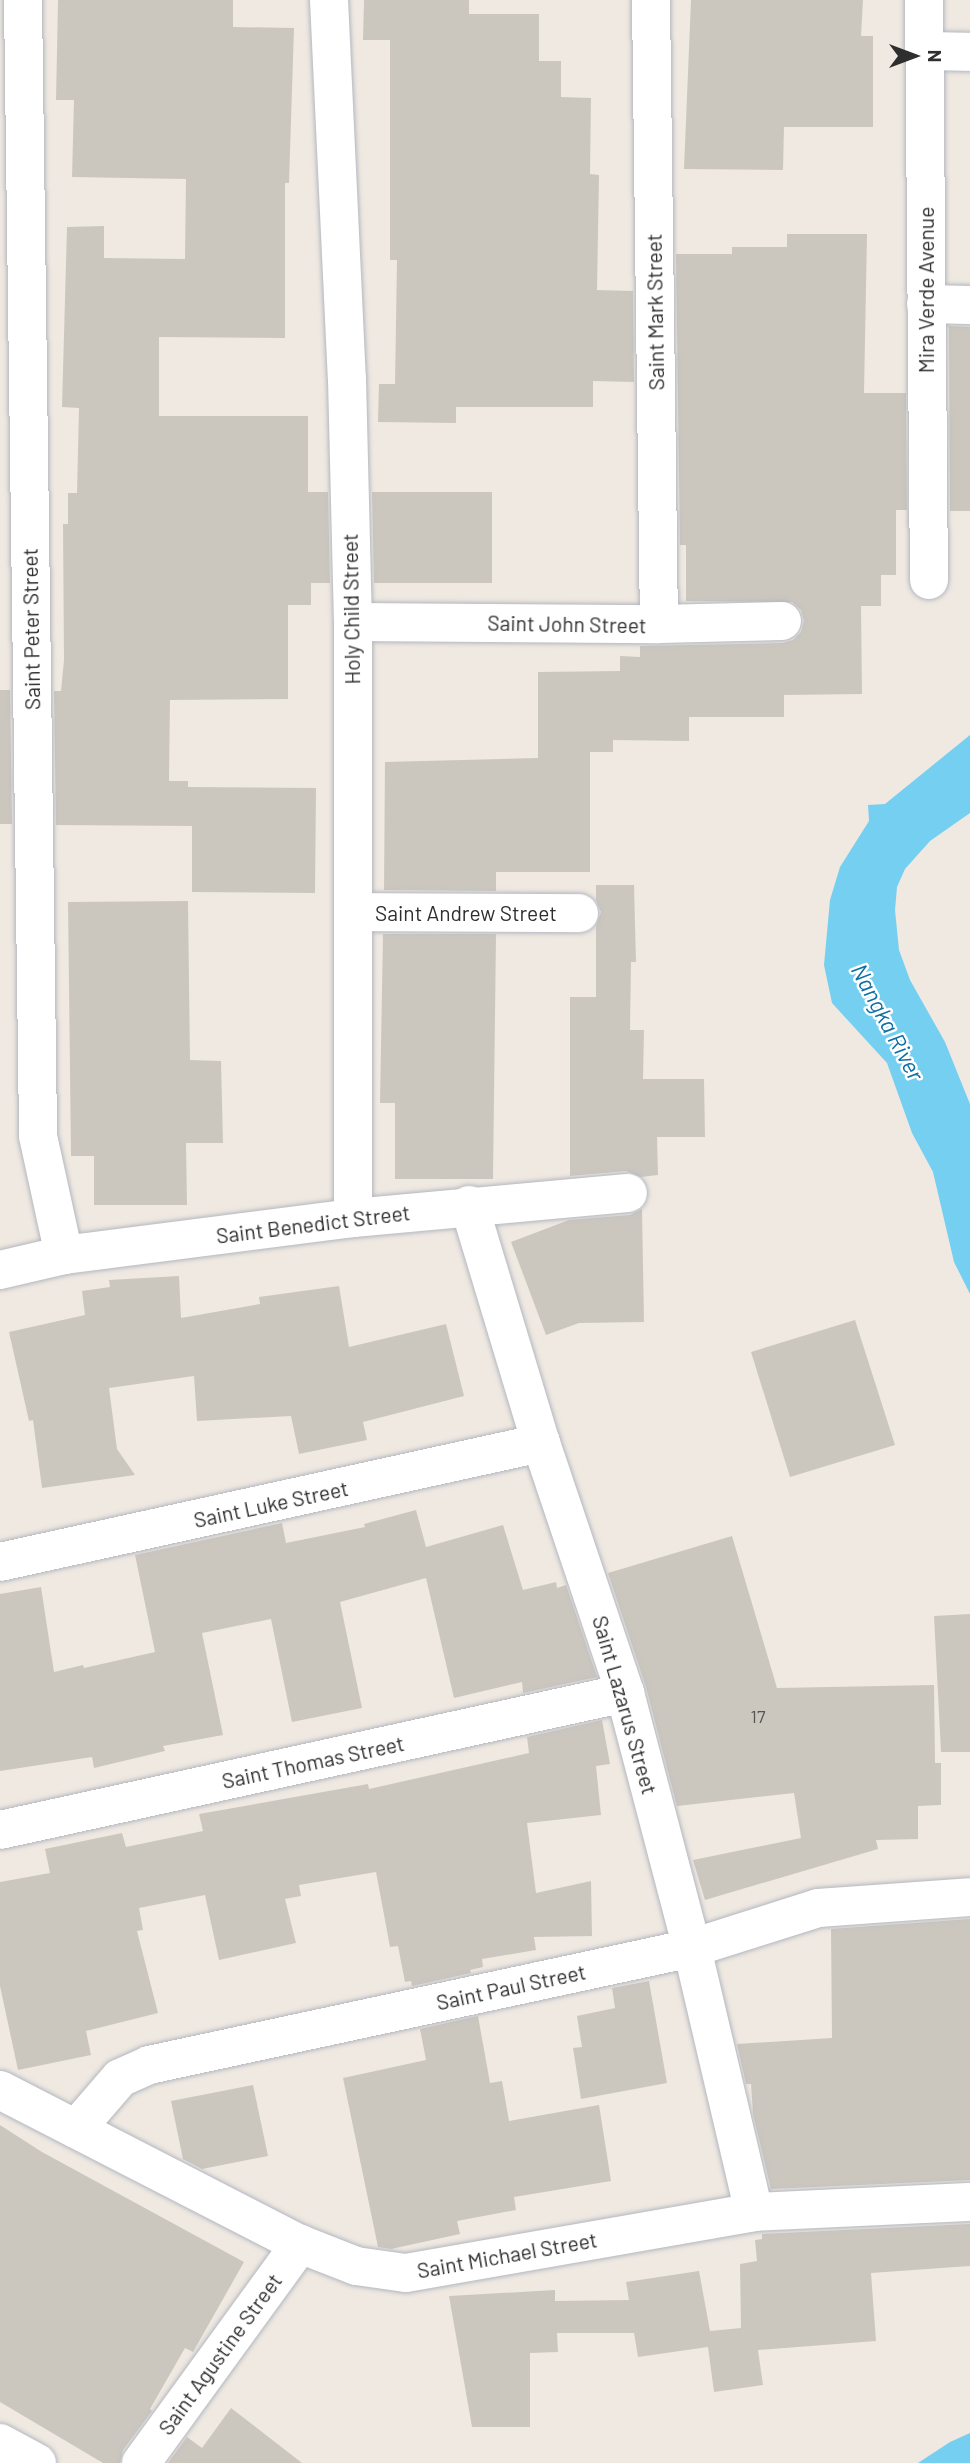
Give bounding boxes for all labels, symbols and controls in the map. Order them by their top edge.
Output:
north arrow [879,21,949,91]
text: N [924,50,947,62]
street label: Mira Verde Avenue [913,207,939,373]
street label: Saint Mark Street [641,233,669,391]
street label: Holy Child Street [337,533,365,685]
street label: Saint Peter Street [17,548,45,710]
street label: Saint John Street [487,610,647,638]
street label: Saint Andrew Street [375,900,557,926]
water label: Nangka River [846,959,930,1085]
street label: Saint Benedict Street [215,1200,411,1248]
street label: Saint Luke Street [191,1475,351,1533]
street label: Saint Lazarus Street [587,1613,663,1797]
house number: 17 [751,1705,765,1727]
street label: Saint Thomas Street [220,1730,406,1794]
street label: Saint Paul Street [434,1959,588,2015]
street label: Saint Michael Street [415,2227,599,2283]
street label: Saint Agustine Street [153,2268,287,2440]

